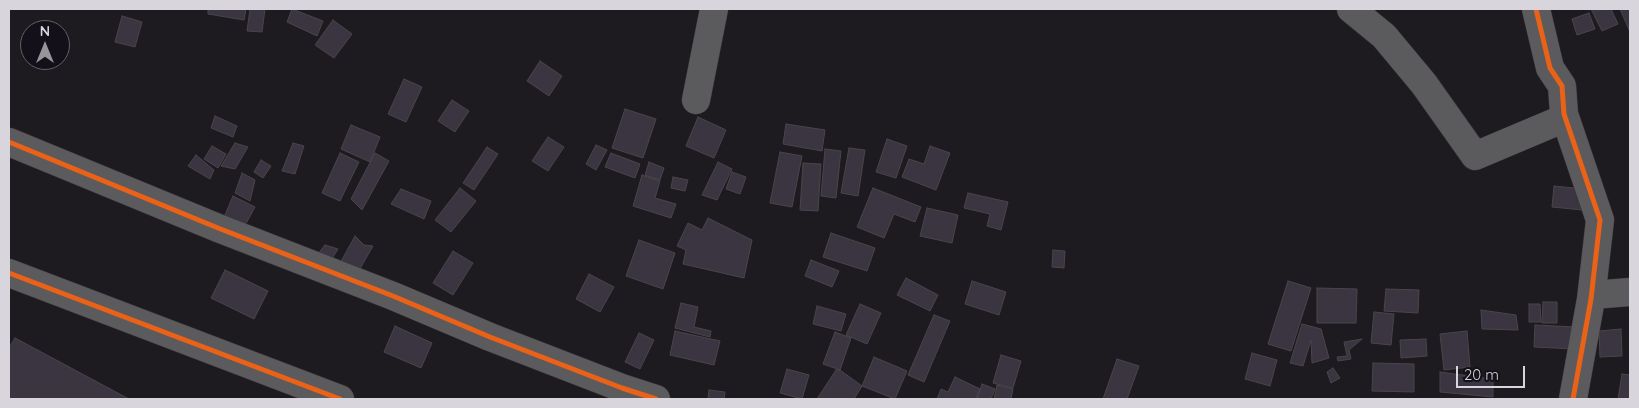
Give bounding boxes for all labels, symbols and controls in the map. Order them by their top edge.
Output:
north arrow [20,20,70,70]
text: N [40,22,50,40]
scale bar [1459,356,1528,388]
text: 20 m [1464,365,1499,384]

